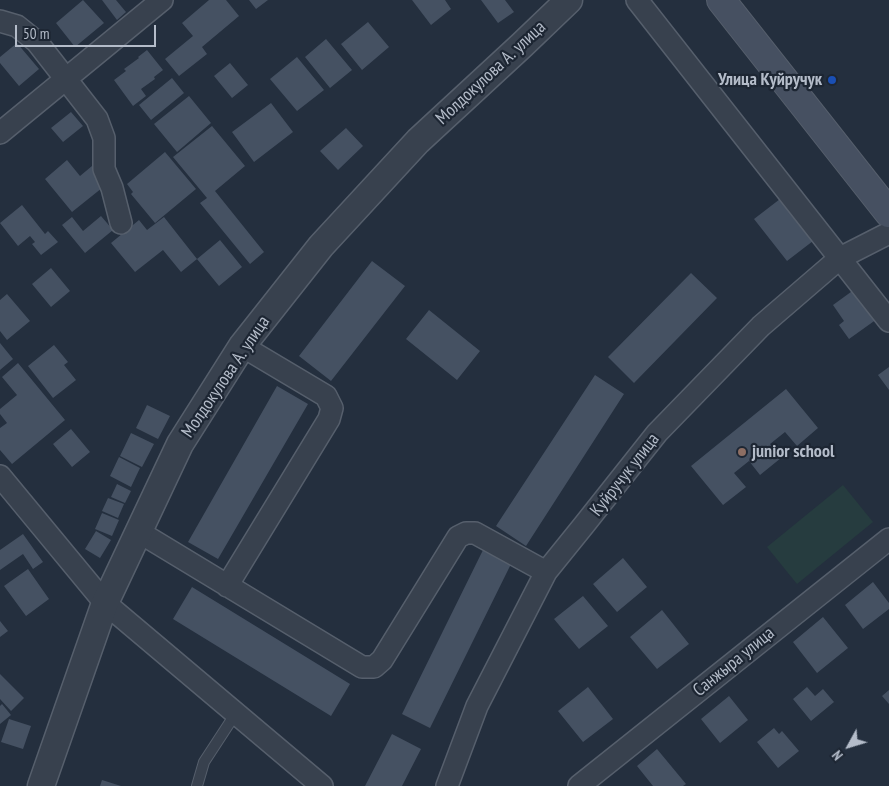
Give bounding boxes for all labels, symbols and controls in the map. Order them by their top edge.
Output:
scale bar [18,15,159,47]
street label: Молдокулова А. улица [432,17,550,129]
text: 50 m [23,24,49,43]
place label: Улица Куйручук [718,69,822,91]
marker: Улица Куйручук [826,74,838,86]
street label: Молдокулова А. улица [177,312,275,442]
street label: Куйручук улица [586,429,664,521]
place label: junior school [752,441,834,463]
marker: junior school [736,446,748,458]
street label: Санжыра улица [689,623,779,701]
north arrow [824,721,874,771]
text: N [828,747,847,764]

